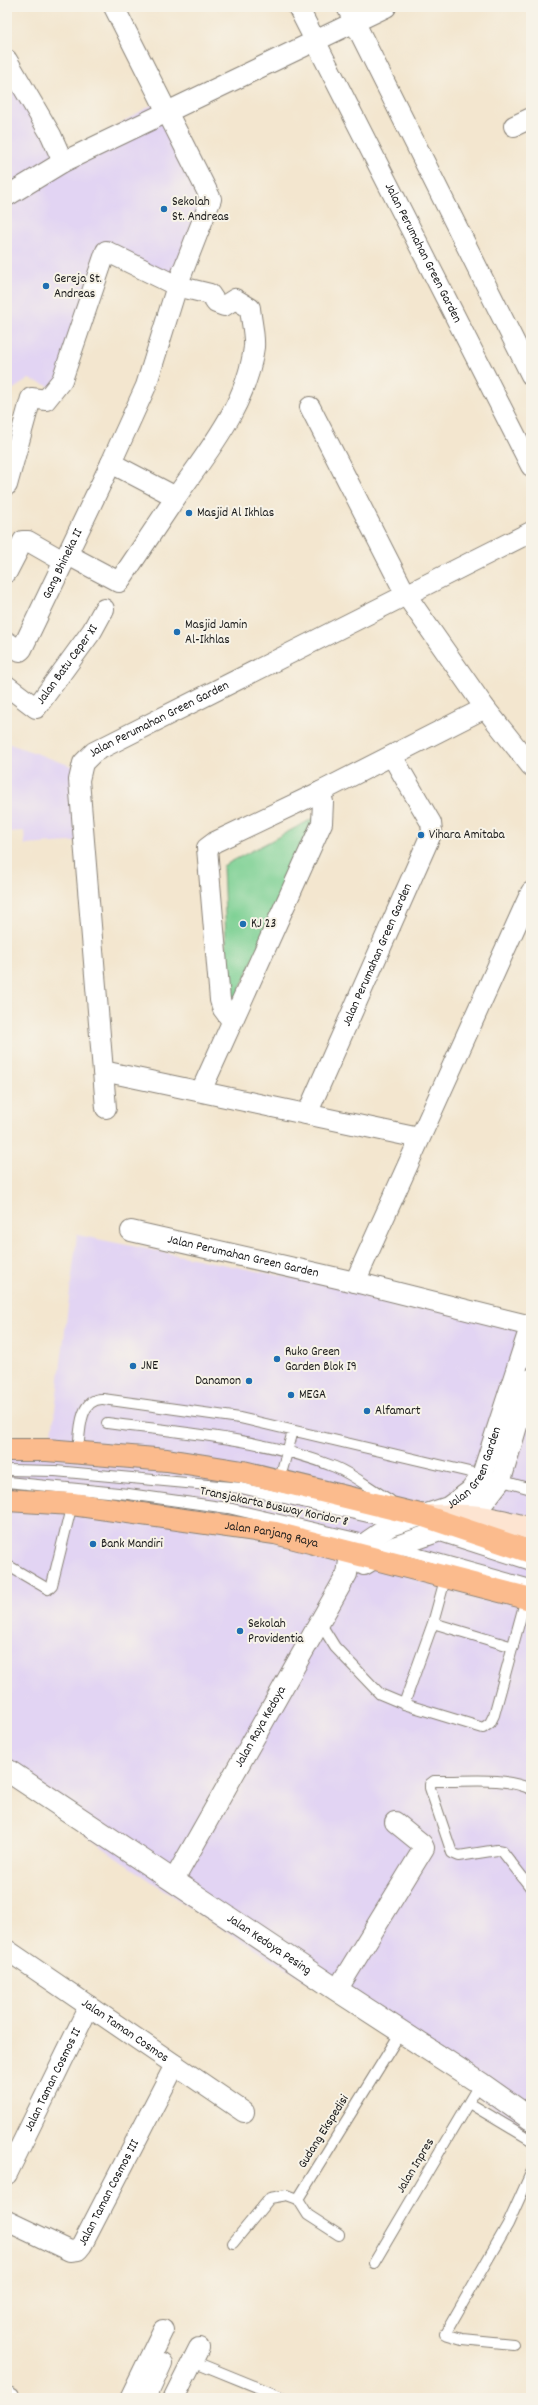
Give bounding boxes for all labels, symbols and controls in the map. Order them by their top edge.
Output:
street label: Jalan Perumahan Green Garden [379,180,466,326]
place label: Sekolah St. Andreas [172,193,229,227]
marker: Sekolah St. Andreas [159,204,169,214]
place label: Gereja St. Andreas [54,270,102,304]
marker: Gereja St. Andreas [41,281,51,291]
place label: Masjid Al Ikhlas [197,504,274,523]
marker: Masjid Al Ikhlas [184,508,194,518]
street label: Gang Bhineka II [38,525,88,602]
place label: Masjid Jamin Al-Ikhlas [185,616,247,650]
street label: Jalan Batu Ceper XI [32,621,103,709]
marker: Masjid Jamin Al-Ikhlas [172,627,182,637]
street label: Jalan Perumahan Green Garden [84,676,232,762]
place label: Vihara Amitaba [429,826,506,845]
marker: Vihara Amitaba [416,830,426,840]
street label: Jalan Perumahan Green Garden [338,880,418,1029]
place label: KJ 23 [251,915,276,934]
marker: KJ 23 [238,919,248,929]
street label: Jalan Perumahan Green Garden [166,1230,321,1283]
place label: Ruko Green Garden Blok I9 [285,1343,357,1377]
marker: Ruko Green Garden Blok I9 [272,1354,282,1364]
place label: JNE [141,1357,158,1376]
marker: JNE [128,1361,138,1371]
place label: Danamon [195,1372,241,1391]
marker: Danamon [244,1376,254,1386]
place label: MEGA [299,1386,326,1405]
marker: MEGA [286,1390,296,1400]
place label: Alfamart [375,1402,421,1421]
marker: Alfamart [362,1406,372,1416]
street label: Jalan Green Garden [443,1424,506,1514]
street label: Transjakarta Busway Koridor 8 [198,1482,350,1532]
street label: Jalan Panjang Raya [223,1516,321,1554]
place label: Bank Mandiri [101,1535,164,1554]
marker: Bank Mandiri [88,1539,98,1549]
place label: Sekolah Providentia [248,1615,304,1649]
marker: Sekolah Providentia [235,1626,245,1636]
street label: Jalan Raya Kedoya [230,1682,292,1771]
street label: Jalan Kedoya Pesing [223,1910,316,1980]
street label: Jalan Taman Cosmos [77,1994,173,2067]
street label: Jalan Taman Cosmos II [20,2025,86,2135]
street label: Gudang Ekspedisi [294,2091,355,2173]
street label: Jalan Inpres [392,2135,440,2197]
street label: Jalan Taman Cosmos III [74,2136,144,2249]

